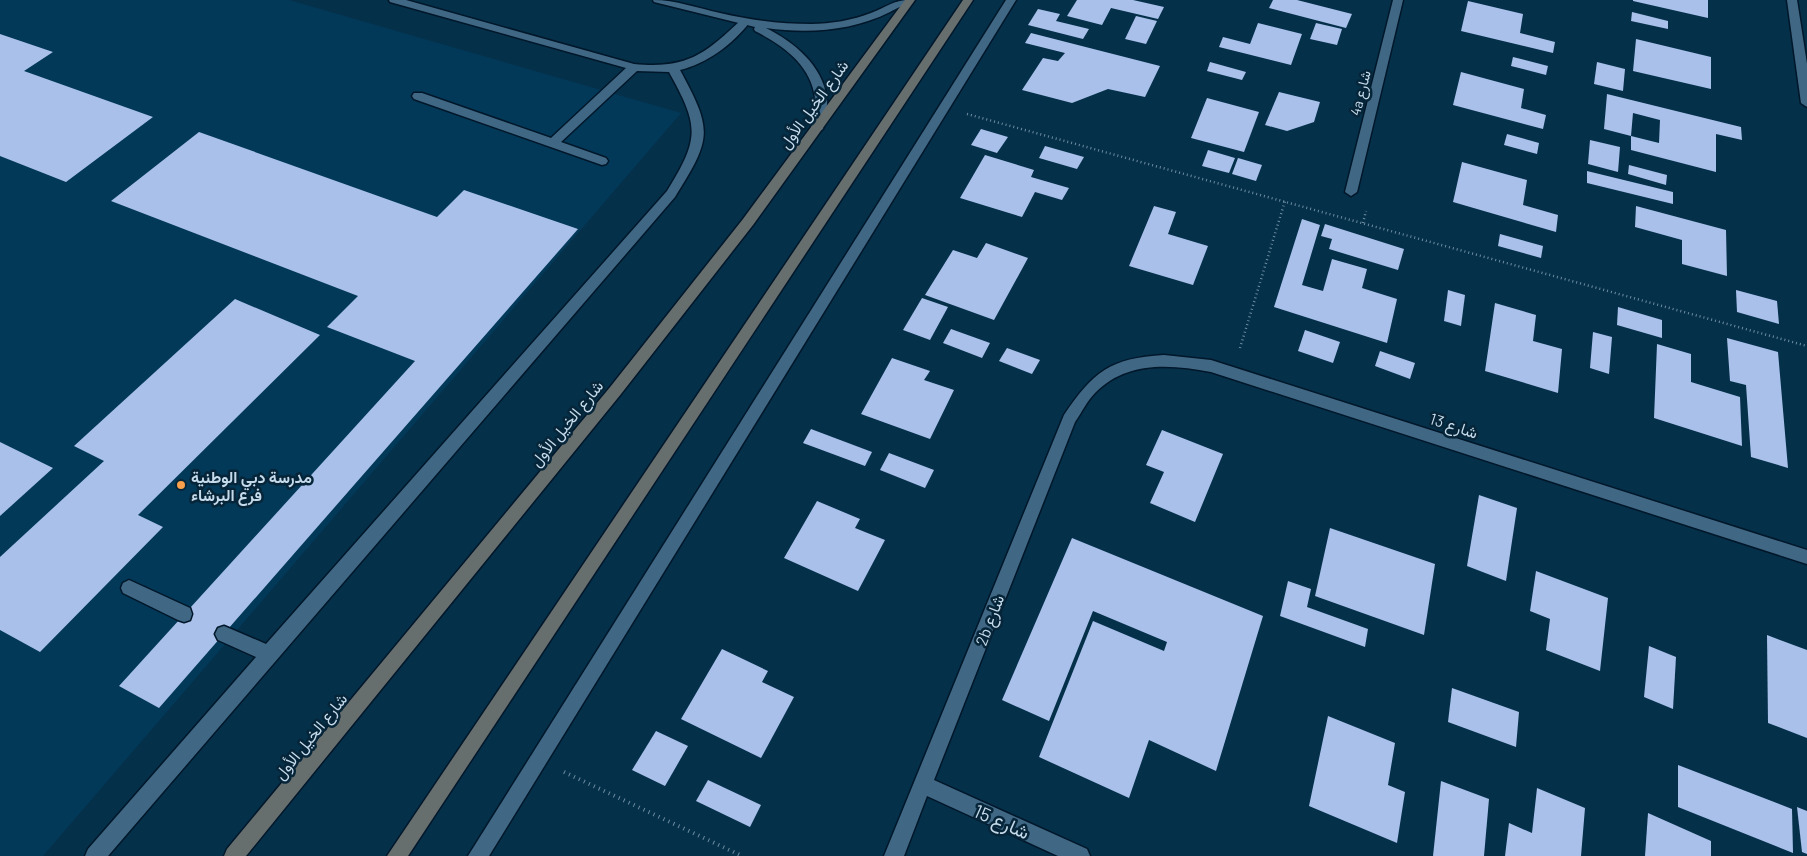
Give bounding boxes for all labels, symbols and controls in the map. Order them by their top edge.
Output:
street label: شارع الخيل الأول [774,56,854,154]
street label: 4a شارع [1346,69,1377,118]
street label: شارع الخيل الأول [526,376,609,472]
street label: شارع 13 [1427,408,1480,444]
place label: مدرسة دبي الوطنية فرع البرشاء [191,467,312,506]
marker: مدرسة دبي الوطنية فرع البرشاء [175,479,187,491]
street label: 2b شارع [971,592,1010,649]
street label: شارع الخيل الأول [270,689,353,785]
street label: شارع 15 [970,799,1033,845]

